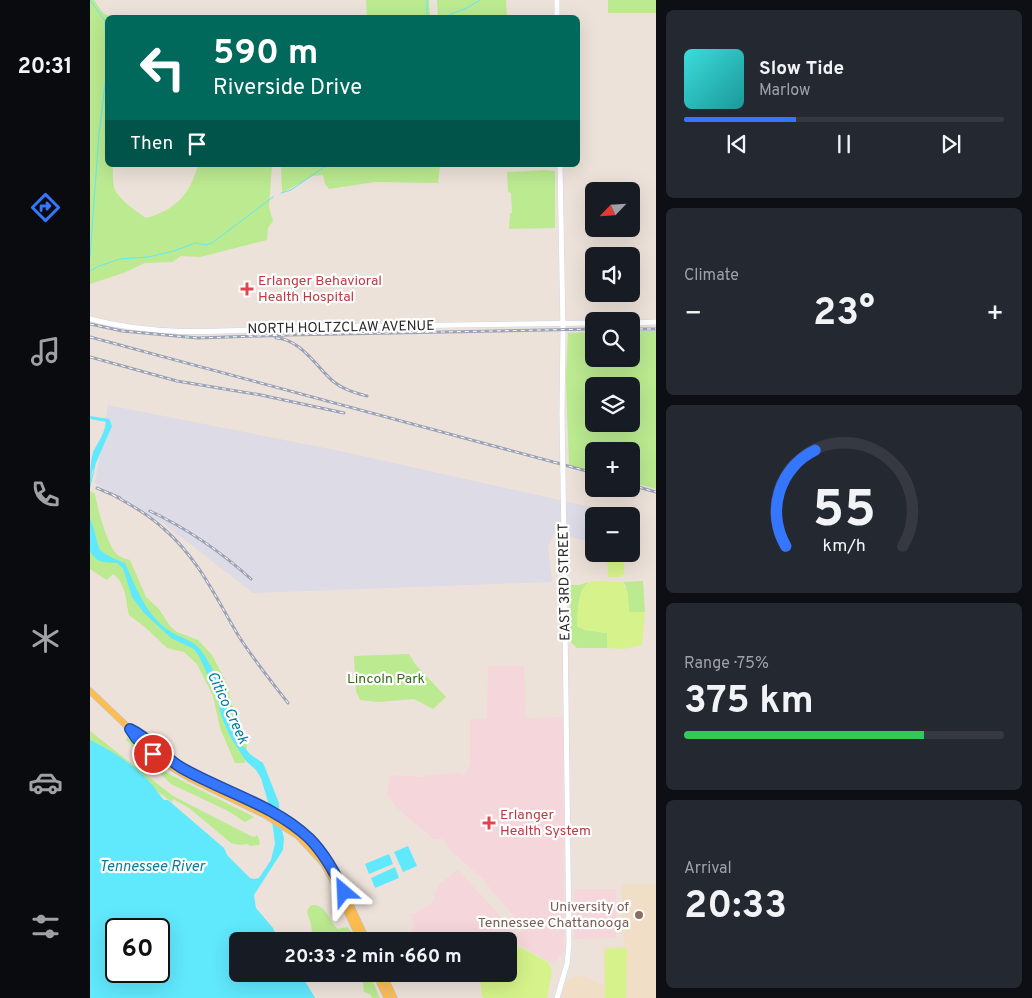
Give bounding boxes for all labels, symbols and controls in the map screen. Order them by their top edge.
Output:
text: 590 m [213,32,318,76]
icon: left [130,35,195,100]
text: 20:31 [17,54,73,81]
text: Slow Tide [759,57,844,81]
text: Riverside Drive [213,75,362,102]
text: Marlow [759,81,811,101]
icon: arrive [183,130,211,158]
icon: previous [723,130,751,158]
icon: pause [830,130,858,158]
icon: next [937,130,965,158]
text: Then [130,132,173,156]
north arrow [585,182,640,238]
map controls [585,182,640,562]
icon: directions [28,190,63,225]
button: sound [585,247,640,302]
text: Climate [684,266,739,286]
place label: Erlanger Behavioral Health Hospital [258,273,382,306]
marker: Erlanger Behavioral Health Hospital [240,282,254,296]
text: 23° [813,290,875,339]
text: − [684,297,702,333]
text: + [986,297,1004,333]
button: search [585,312,640,367]
street label: NORTH HOLTZCLAW AVENUE [247,318,435,338]
icon: music [28,334,63,369]
button: layers [585,377,640,432]
button: + [585,442,640,497]
icon: phone [28,477,63,512]
text: 55 [812,479,876,545]
button: − [585,507,640,562]
street label: EAST 3RD STREET [555,523,575,641]
text: km/h [822,535,866,558]
icon: climate [28,621,63,656]
text: Range · 75% [684,654,769,674]
water label: Citico Creek [202,669,252,748]
park label: Lincoln Park [347,671,425,688]
text: 375 km [684,678,814,727]
pin [132,733,174,775]
icon: arrive [139,740,167,768]
icon: car [28,765,63,800]
place label: Erlanger Health System [500,807,591,840]
marker: Erlanger Health System [482,816,496,830]
water label: Tennessee River [99,858,206,877]
text: Arrival [684,859,732,879]
position arrow [317,865,369,917]
text: 20:33 [684,883,787,932]
place label: University of Tennessee Chattanooga [478,899,629,932]
icon: filters [28,909,63,944]
marker: University of Tennessee Chattanooga [633,909,645,921]
speed limit sign: 60 [105,918,170,983]
text: 20:33 · 2 min · 660 m [284,945,462,969]

